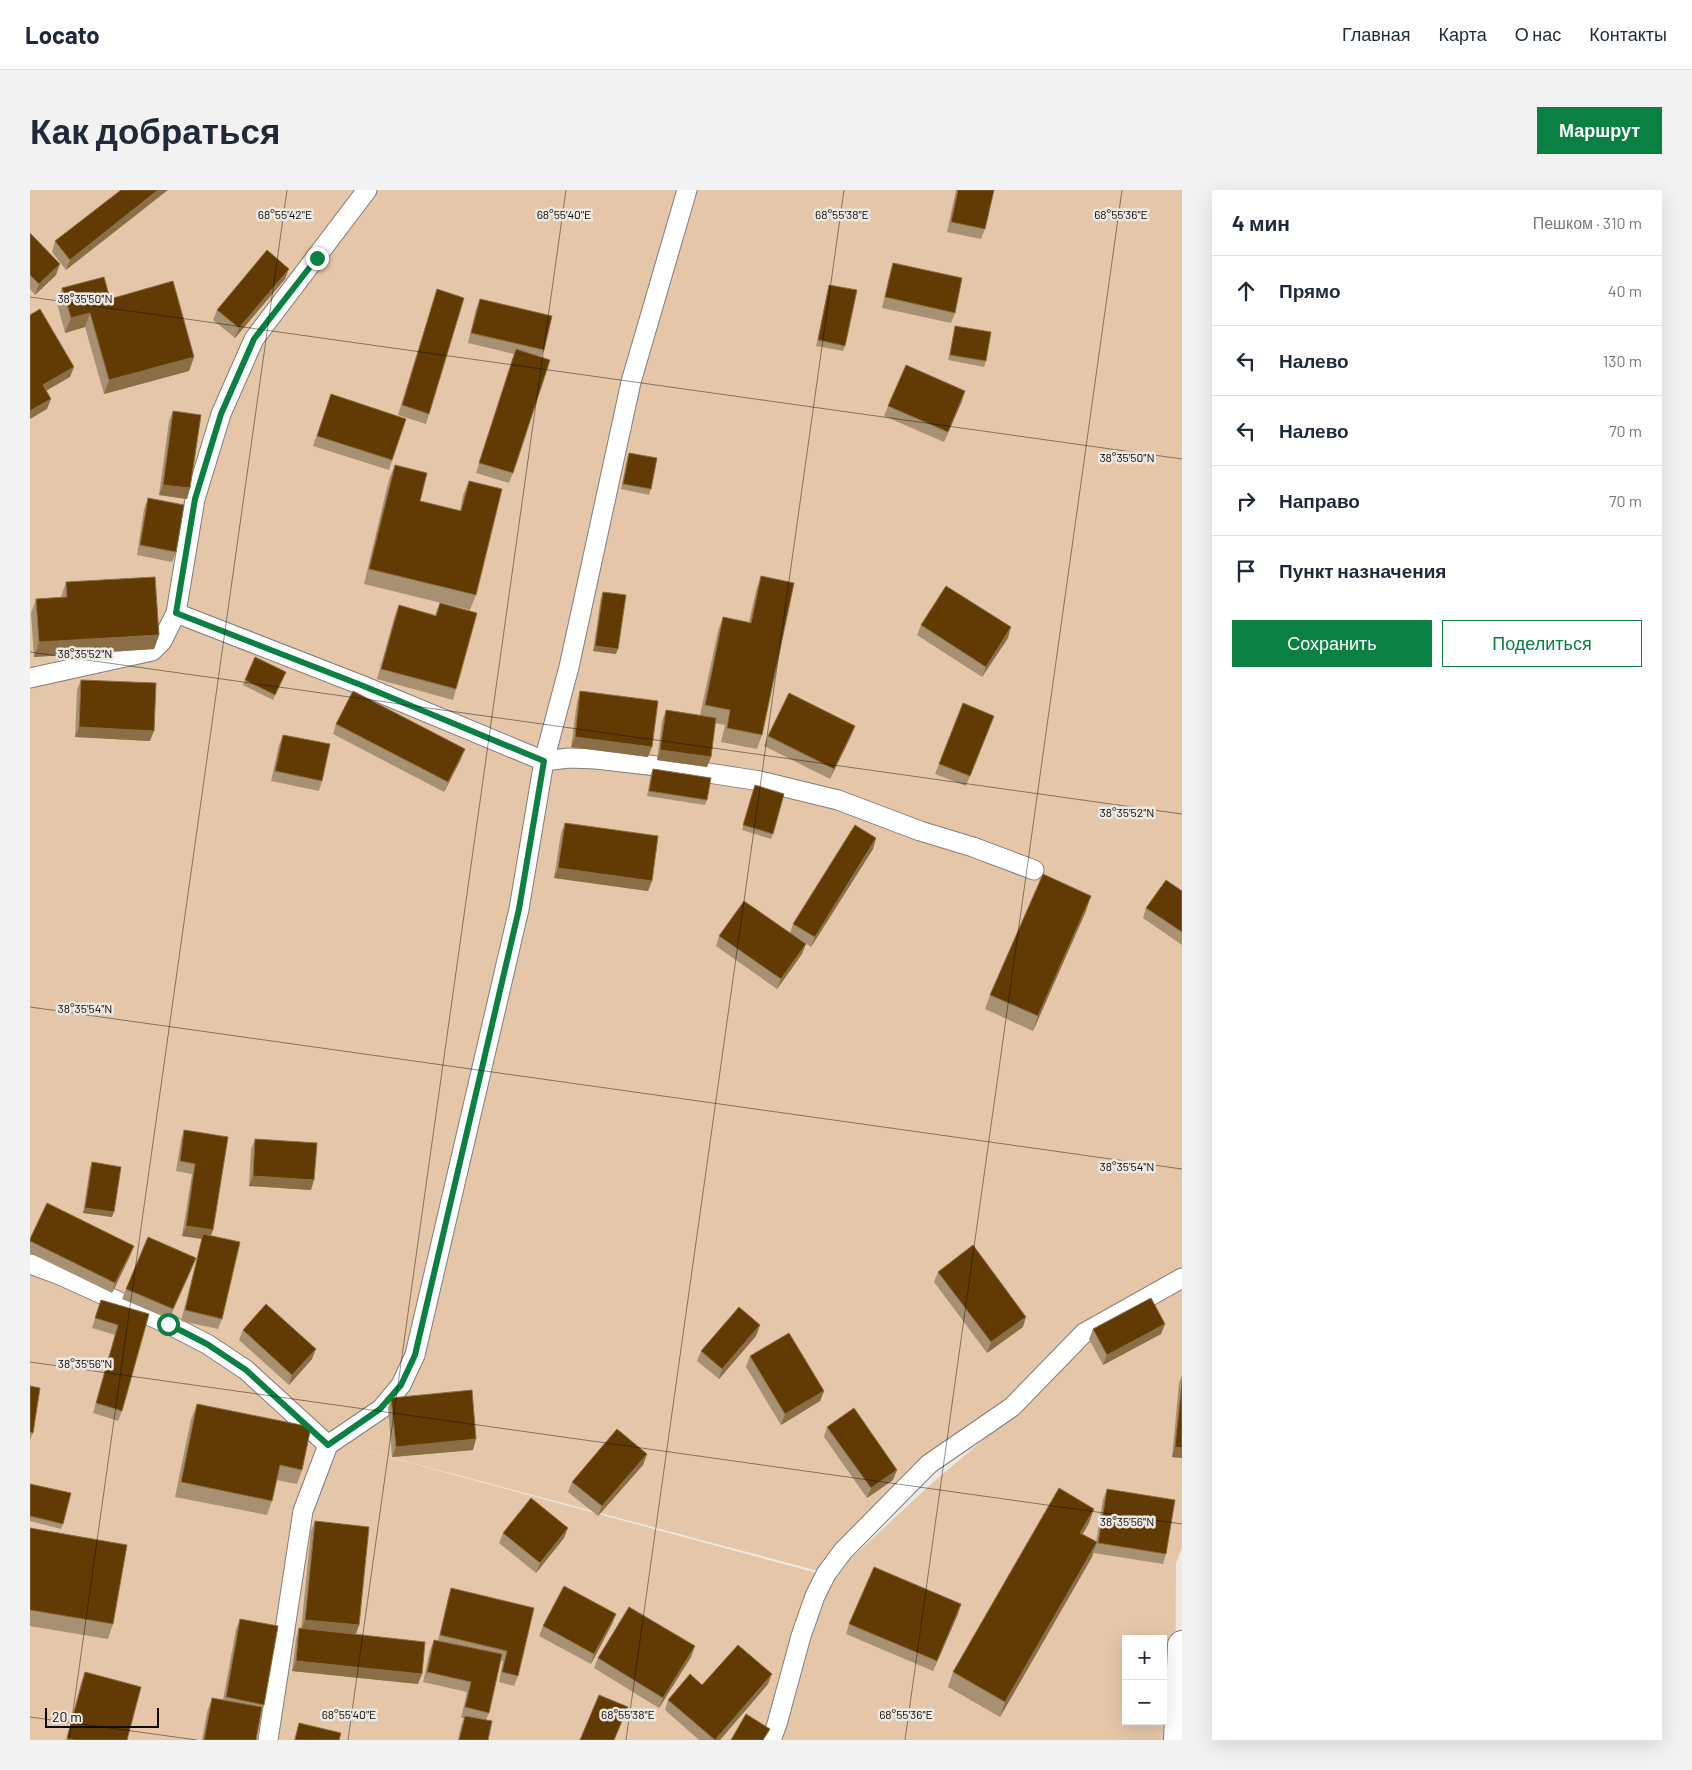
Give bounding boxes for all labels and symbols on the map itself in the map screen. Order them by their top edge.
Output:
text: 68°55'42"E [258,207,312,221]
text: 68°55'40"E [537,207,591,221]
text: 68°55'38"E [815,207,869,221]
text: 68°55'36"E [1094,207,1148,221]
route end [306,247,329,270]
text: 38°35'50"N [57,291,113,305]
text: 38°35'50"N [1099,450,1155,464]
text: 38°35'52"N [58,646,112,660]
text: 38°35'52"N [1100,805,1154,819]
text: 38°35'54"N [58,1001,112,1015]
text: 38°35'54"N [1100,1159,1154,1173]
route start [157,1313,180,1336]
text: 38°35'56"N [58,1356,112,1370]
text: 38°35'56"N [1100,1514,1154,1528]
scale bar [45,1705,159,1728]
text: 68°55'40"E [322,1707,376,1721]
text: 68°55'38"E [601,1707,655,1721]
text: 68°55'36"E [879,1707,933,1721]

